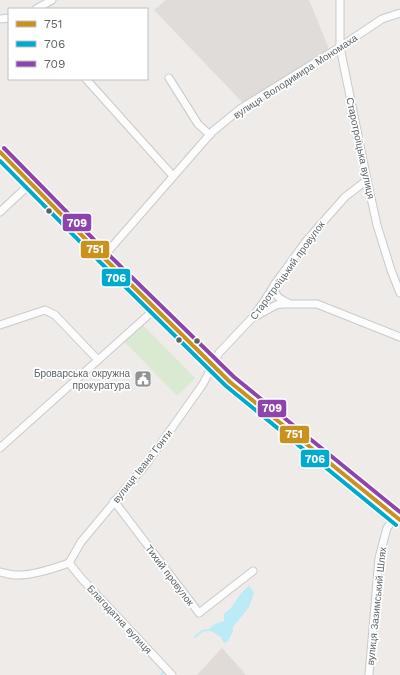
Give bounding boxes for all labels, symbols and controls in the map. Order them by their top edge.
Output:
legend [8,8,148,80]
text: 751 [44,17,62,31]
street label: вулиця Володимира Мономаха [231,32,360,121]
text: 706 [44,37,65,51]
text: 709 [44,57,65,71]
street label: Старотроїцька вулиця [344,96,377,200]
unlabelled marker [44,206,54,216]
line badge: 709 [62,213,92,232]
text: 709 [67,217,87,230]
street label: Старотроїцький провулок [248,218,327,322]
line badge: 751 [80,240,110,259]
text: 751 [86,243,104,256]
line badge: 706 [101,268,131,287]
text: 706 [106,272,126,285]
unlabelled marker [174,335,184,345]
unlabelled marker [192,336,202,346]
place label: Броварська окружна прокуратура [34,368,130,391]
public building icon: Броварська окружна прокуратура [133,369,153,389]
line badge: 709 [257,399,287,418]
text: 709 [262,402,282,415]
line badge: 751 [279,425,310,444]
street label: вулиця Івана Гонти [110,428,174,505]
text: 751 [285,428,303,441]
line badge: 706 [300,449,330,468]
text: 706 [305,453,325,466]
street label: Тихий провулок [143,543,196,608]
street label: вулиця Зазимський Шлях [365,546,388,666]
street label: Благодатна вулиця [85,583,154,656]

